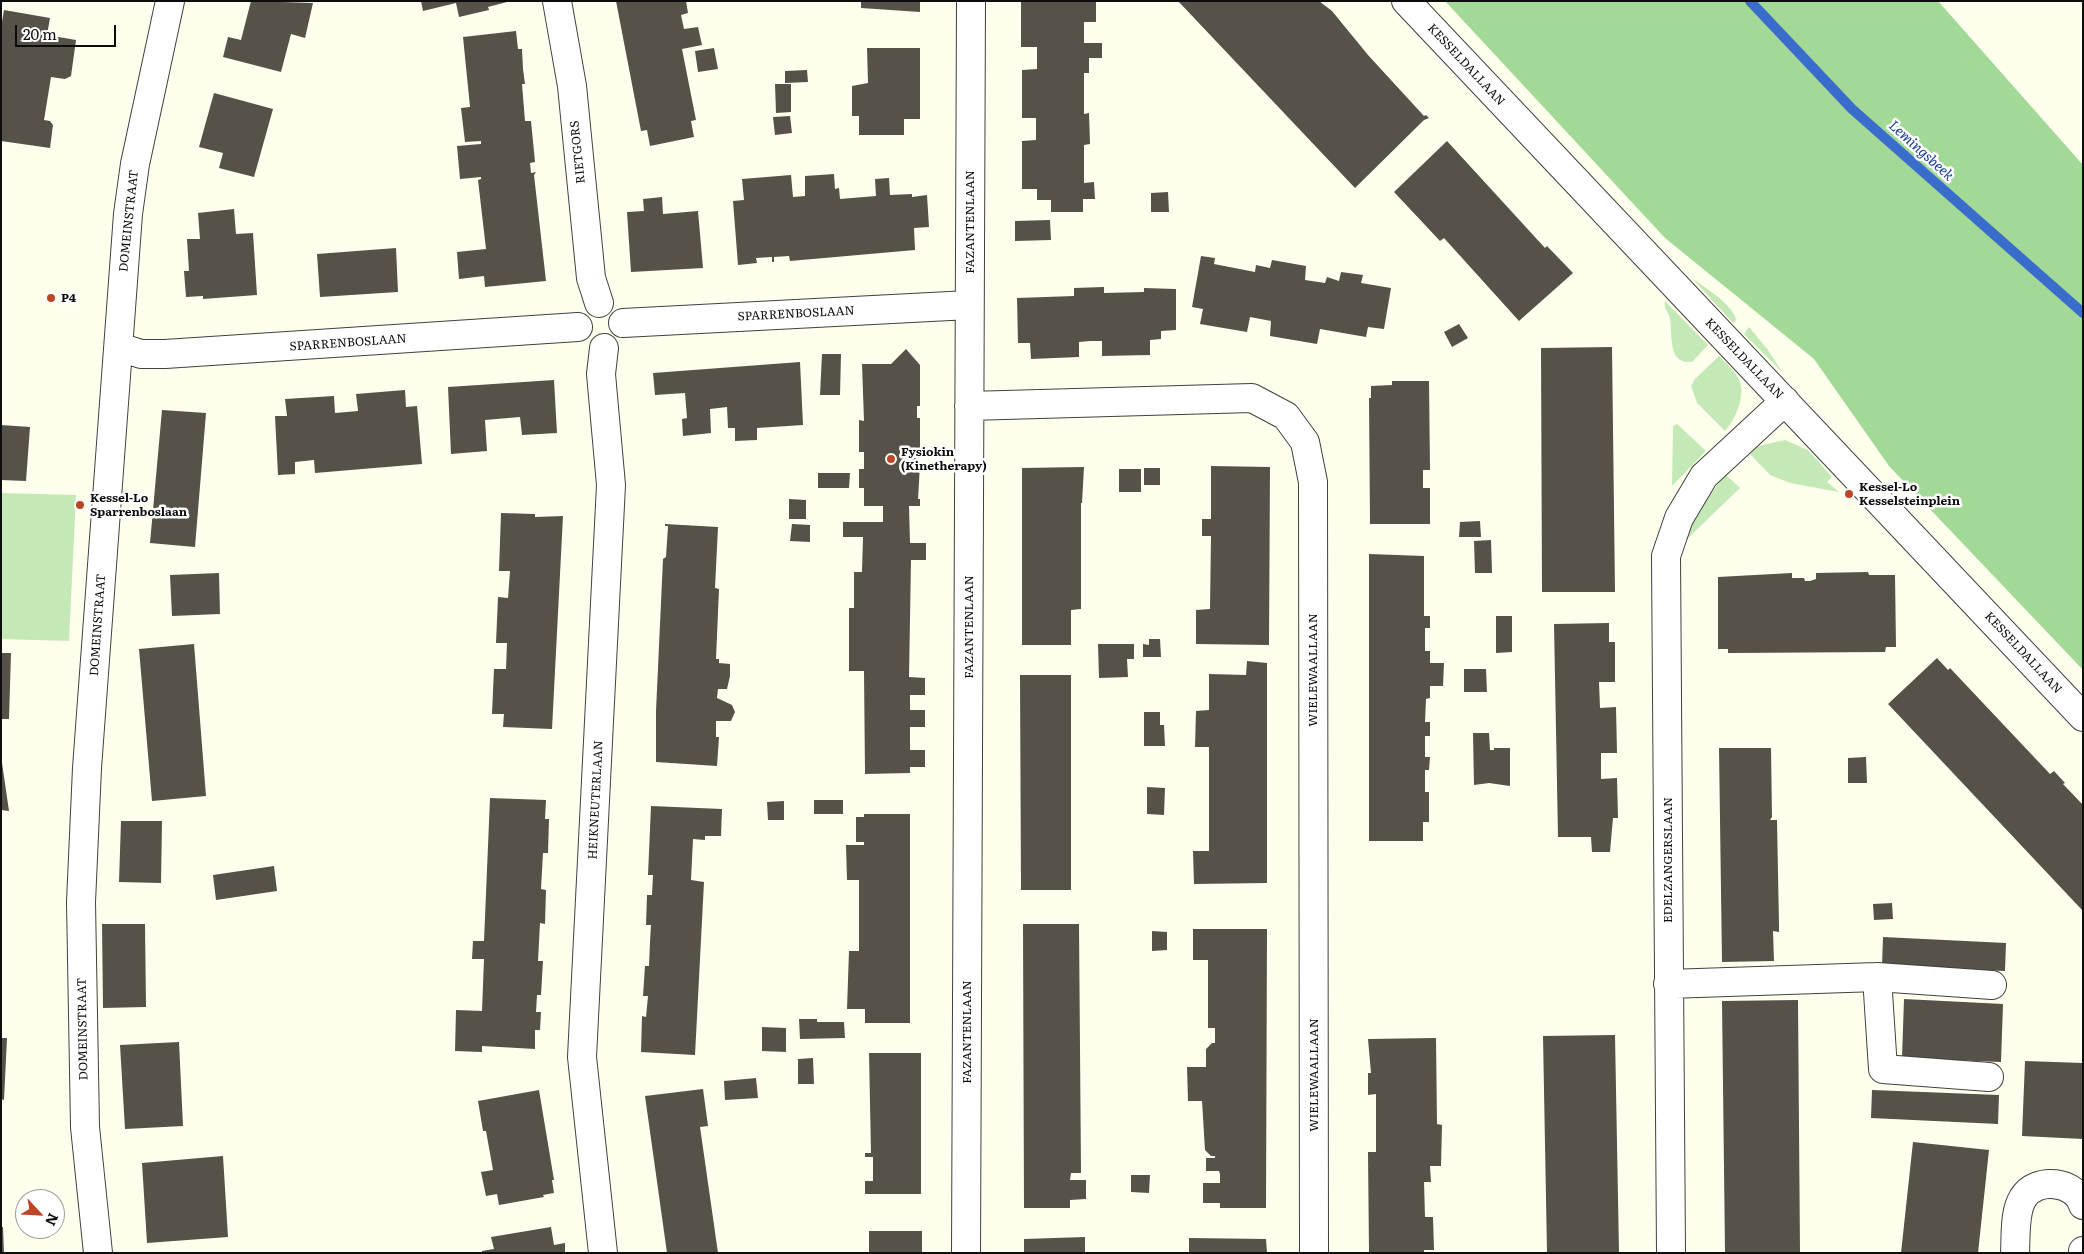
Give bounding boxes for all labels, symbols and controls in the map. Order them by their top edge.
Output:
scale bar [18,15,119,47]
street label: KESSELDALLAAN [1424,21,1508,109]
text: 20 m [23,22,57,45]
water label: Lemingsbeek [1885,117,1957,185]
street label: RIETGORS [568,120,588,184]
street label: DOMEINSTRAAT [116,169,142,273]
street label: FAZANTENLAAN [963,170,977,274]
place label: P4 [61,291,76,305]
marker: P4 [45,292,57,304]
street label: SPARRENBOSLAAN [737,304,855,324]
street label: KESSELDALLAAN [1702,316,1786,402]
street label: SPARRENBOSLAAN [289,332,407,354]
place label: Fysiokin (Kinetherapy) [901,445,987,473]
marker: Fysiokin (Kinetherapy) [885,453,897,465]
place label: Kessel-Lo Kesselsteinplein [1859,480,1960,508]
marker: Kessel-Lo Kesselsteinplein [1843,488,1855,500]
place label: Kessel-Lo Sparrenboslaan [90,491,187,519]
marker: Kessel-Lo Sparrenboslaan [74,499,86,511]
street label: DOMEINSTRAAT [87,573,109,677]
street label: FAZANTENLAAN [962,575,976,679]
street label: KESSELDALLAAN [1981,609,2065,697]
street label: WIELEWAALLAAN [1306,613,1320,727]
street label: HEIKNEUTERLAAN [586,740,606,860]
street label: EDELZANGERSLAAN [1661,797,1675,923]
street label: DOMEINSTRAAT [75,978,91,1080]
street label: FAZANTENLAAN [960,980,974,1084]
street label: WIELEWAALLAAN [1307,1018,1321,1132]
north arrow [15,1189,65,1239]
text: N [41,1210,64,1229]

